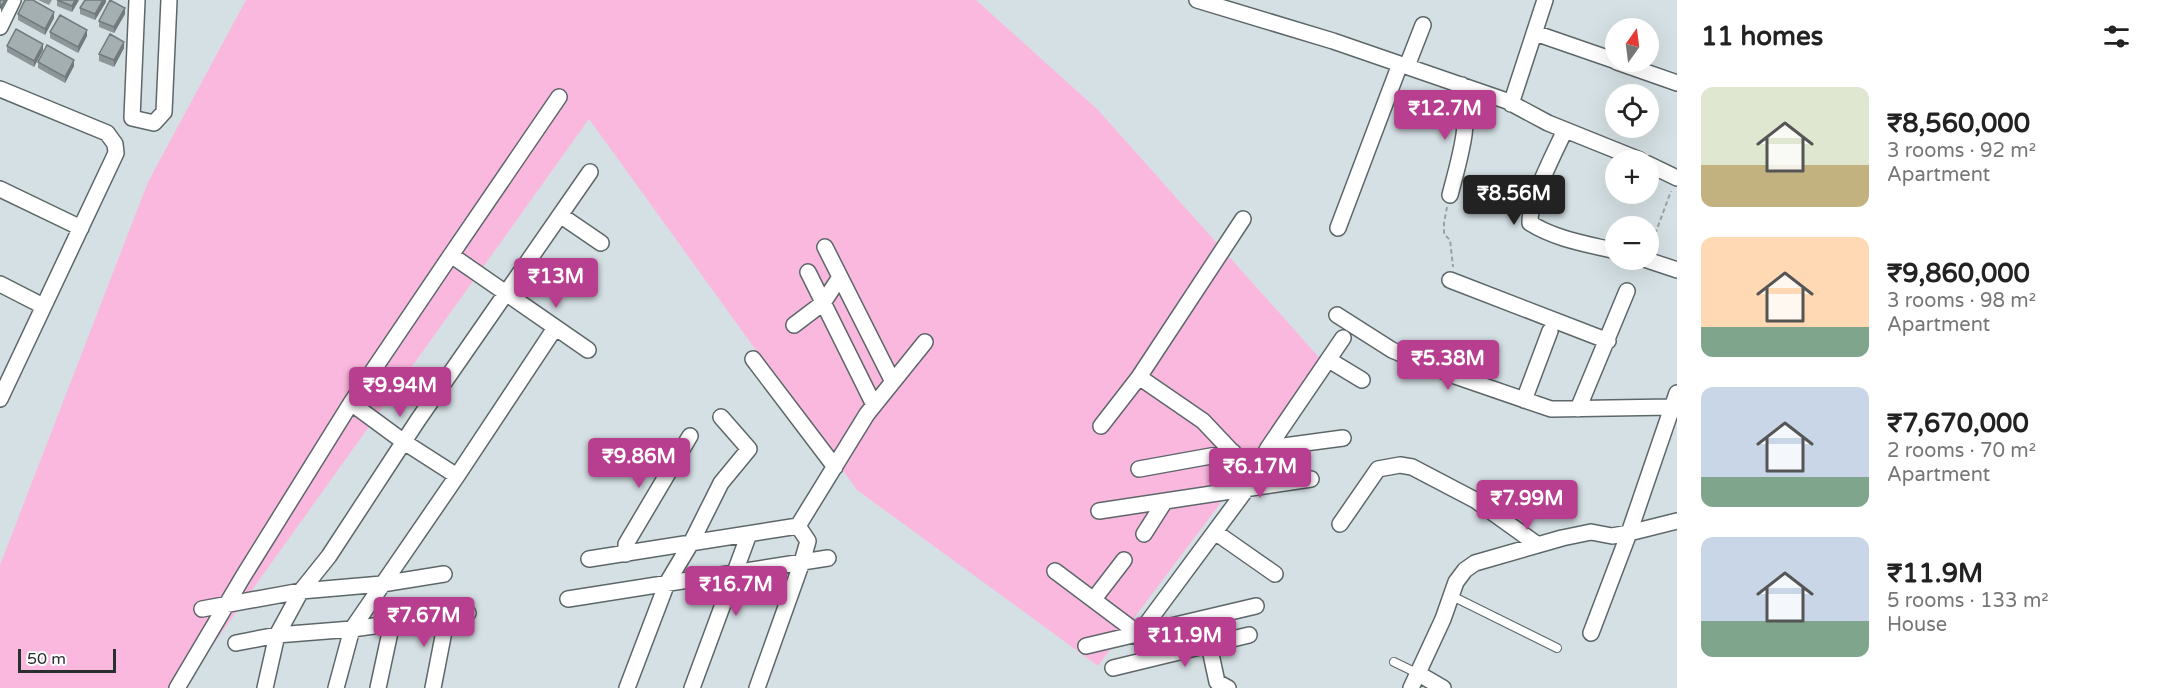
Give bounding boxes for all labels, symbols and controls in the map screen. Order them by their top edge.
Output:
north arrow [1605,18,1659,72]
map controls [1605,18,1659,270]
icon: filters [2100,20,2133,53]
text: 11 homes [1701,21,1823,52]
button: locate [1605,84,1659,138]
pin: ₹12.7M [1396,90,1494,141]
text: ₹12.7M [1408,97,1482,121]
text: ₹8,560,000 [1887,108,2030,139]
icon: home [1749,111,1821,183]
text: 3 rooms · 92 m² [1887,139,2036,163]
button: + [1605,150,1659,204]
text: Apartment [1887,163,1990,187]
pin: ₹8.56M [1465,175,1563,226]
text: ₹8.56M [1477,182,1551,206]
button: − [1605,216,1659,270]
pin: ₹13M [520,258,592,309]
text: ₹9,860,000 [1887,258,2030,289]
icon: home [1749,261,1821,333]
text: ₹13M [528,265,584,289]
text: 3 rooms · 98 m² [1887,289,2036,313]
text: Apartment [1887,313,1990,337]
pin: ₹5.38M [1399,340,1497,391]
text: ₹5.38M [1411,347,1485,371]
pin: ₹9.94M [351,367,449,418]
text: ₹9.94M [363,374,437,398]
text: ₹7,670,000 [1887,408,2029,439]
icon: home [1749,411,1821,483]
pin: ₹9.86M [590,438,688,489]
text: 2 rooms · 70 m² [1887,439,2036,463]
text: ₹9.86M [602,445,676,469]
pin: ₹6.17M [1211,448,1309,499]
text: ₹6.17M [1223,455,1297,479]
text: Apartment [1887,463,1990,487]
pin: ₹7.99M [1478,480,1576,531]
text: ₹7.99M [1491,487,1563,511]
text: ₹11.9M [1887,558,1983,589]
icon: home [1749,561,1821,633]
pin: ₹16.7M [687,566,785,617]
text: ₹16.7M [699,573,773,597]
text: 5 rooms · 133 m² [1887,589,2049,613]
pin: ₹7.67M [375,597,473,648]
text: ₹7.67M [388,604,460,628]
text: House [1887,613,1947,637]
pin: ₹11.9M [1136,617,1234,668]
text: ₹11.9M [1148,624,1222,648]
scale bar [18,646,116,674]
text: 50 m [27,649,66,669]

